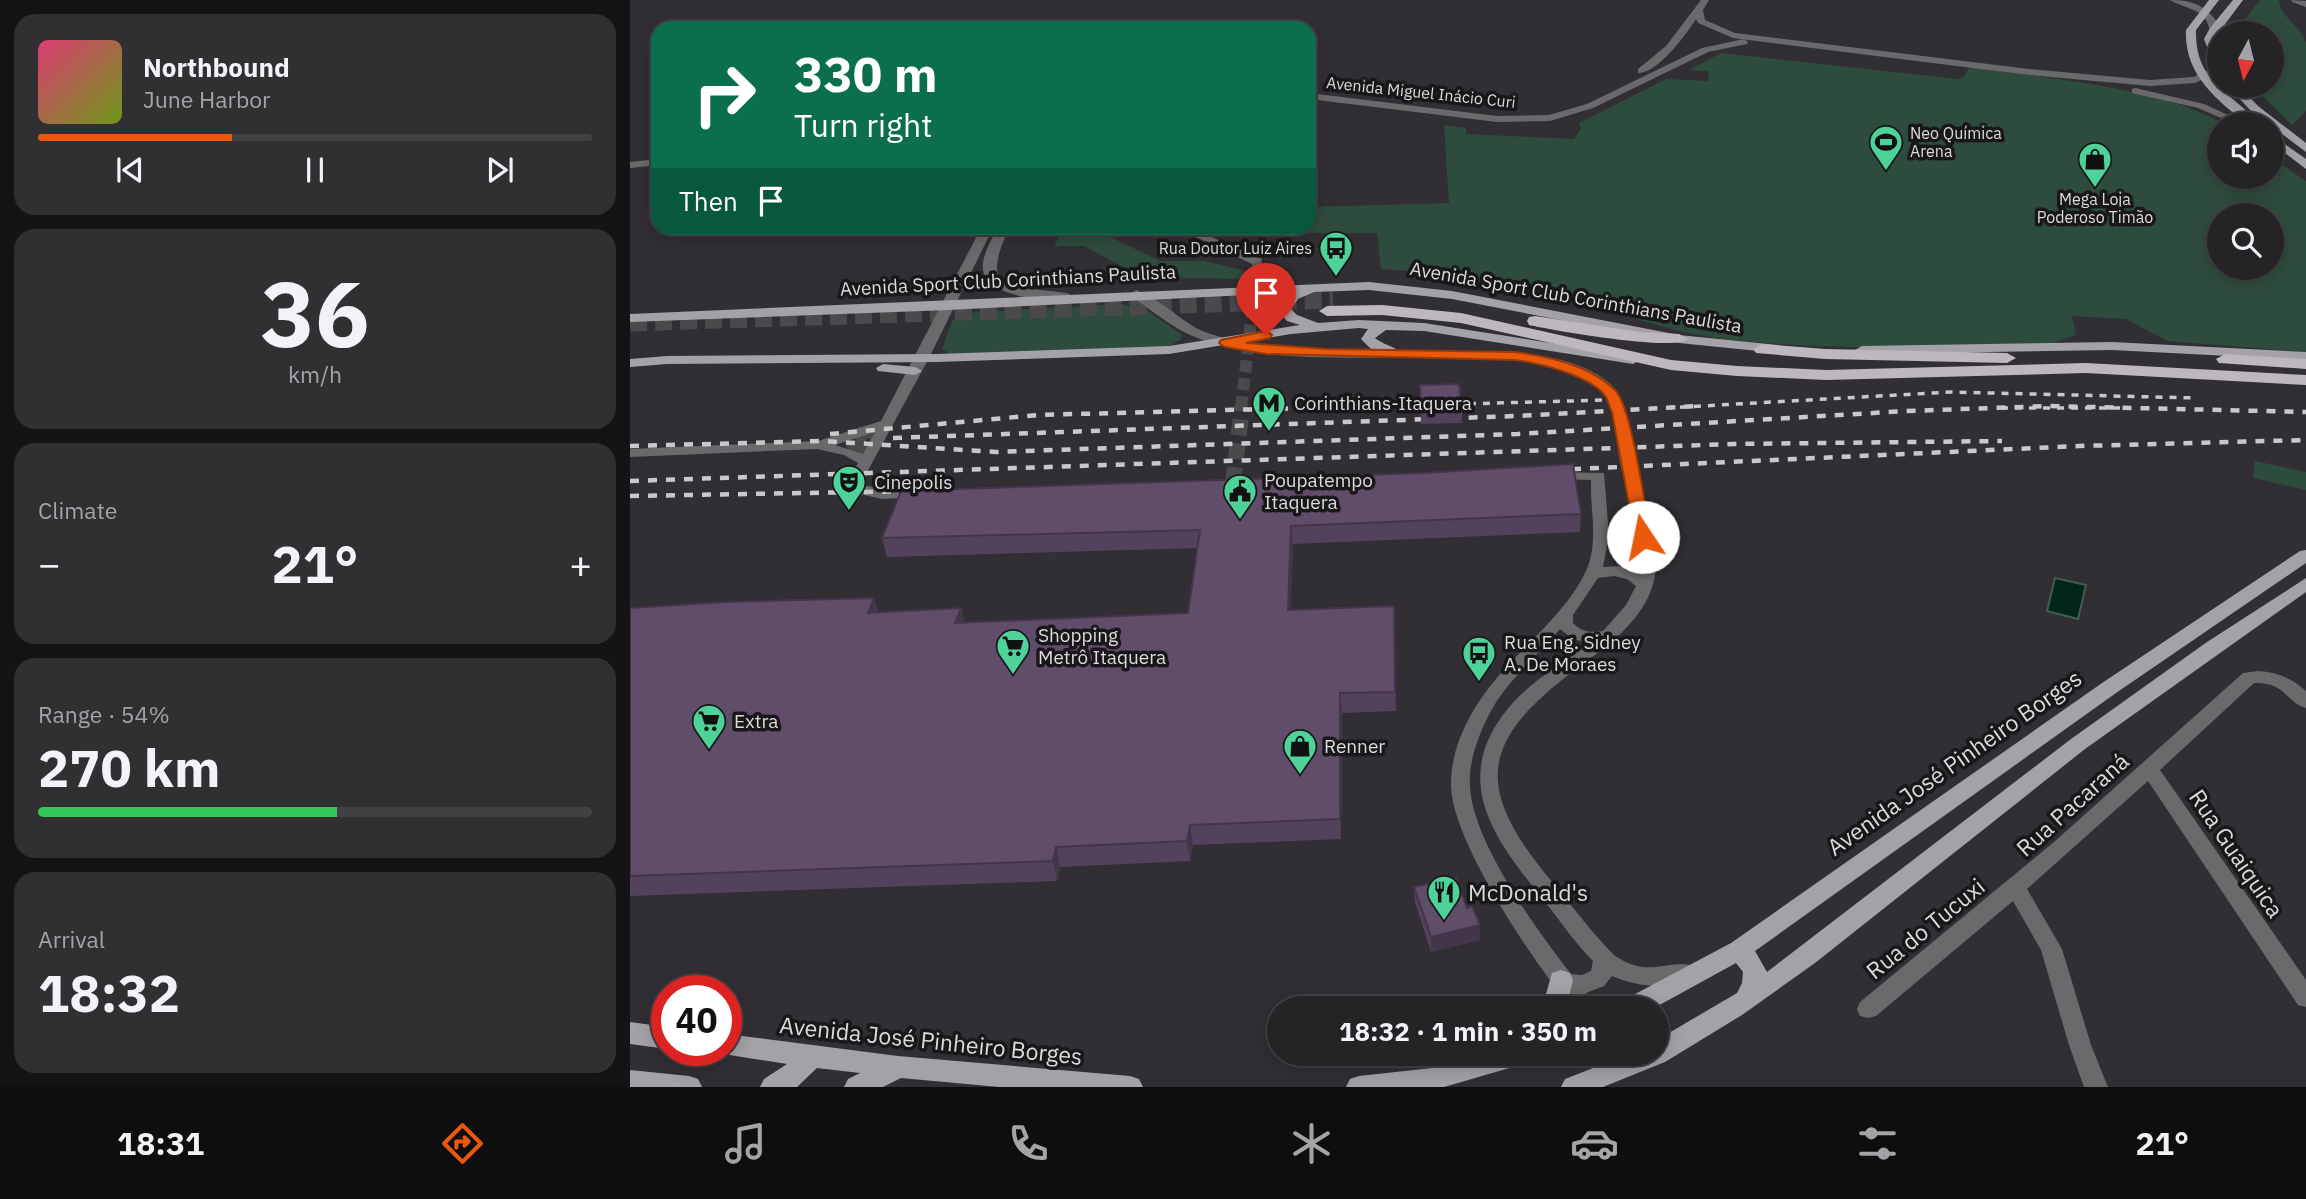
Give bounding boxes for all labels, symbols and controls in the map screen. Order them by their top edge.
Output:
north arrow [2207,21,2284,98]
map controls [2207,21,2284,280]
text: 330 m [794,42,938,105]
icon: right [679,49,770,140]
text: Northbound [143,50,290,84]
street label: Avenida Miguel Inácio Curi [1325,72,1517,112]
text: June Harbor [143,84,271,114]
text: Turn right [794,104,932,146]
button: sound [2207,112,2284,189]
sports icon: Neo Química Arena [1867,123,1905,172]
place label: Neo Química Arena [1910,123,2002,161]
shop icon: Mega Loja Poderoso Timão [2076,140,2114,189]
icon: previous [111,151,149,189]
icon: pause [296,151,334,189]
icon: next [481,151,519,189]
icon: arrive [752,182,790,220]
text: Then [679,184,738,218]
place label: Mega Loja Poderoso Timão [2037,189,2153,227]
button: search [2207,203,2284,280]
bus stop icon: Rua Doutor Luiz Aires [1317,229,1355,278]
place label: Rua Doutor Luiz Aires [1159,238,1312,258]
text: 36 [260,254,370,372]
street label: Avenida Sport Club Corinthians Paulista [1408,256,1744,338]
street label: Avenida Sport Club Corinthians Paulista [839,259,1177,301]
pin [1236,263,1296,335]
icon: arrive [1247,274,1285,312]
text: km/h [288,359,342,389]
metro station icon: Corinthians-Itaquera [1250,384,1288,433]
place label: Corinthians-Itaquera [1294,391,1472,415]
theatre icon: Cinepolis [830,463,868,512]
place label: Poupatempo Itaquera [1264,468,1373,514]
place label: Cinepolis [874,470,953,494]
public building icon: Poupatempo Itaquera [1221,472,1259,521]
text: Climate [38,495,117,525]
position arrow [1606,500,1680,574]
text: 21° [272,530,358,597]
text: − [38,539,61,588]
text: + [569,539,592,588]
place label: Shopping Metrô Itaquera [1038,623,1166,669]
supermarket icon: Shopping Metrô Itaquera [994,627,1032,676]
place label: Rua Eng. Sidney A. De Moraes [1504,630,1641,676]
bus stop icon: Rua Eng. Sidney A. De Moraes [1460,634,1498,683]
street label: Avenida José Pinheiro Borges [1821,662,2087,862]
text: Range · 54% [38,699,170,729]
supermarket icon: Extra [690,702,728,751]
place label: Extra [734,709,778,733]
shop icon: Renner [1281,727,1319,776]
text: 270 km [38,734,220,801]
place label: Renner [1324,734,1385,758]
street label: Rua Pacaraná [2009,746,2135,862]
street label: Rua Guaiquica [2183,783,2291,923]
street label: Rua do Tucuxi [1860,871,1990,985]
restaurant icon: McDonald's [1425,873,1463,922]
place label: McDonald's [1468,877,1588,907]
text: Arrival [38,924,105,954]
text: 18:32 [38,959,180,1026]
speed limit sign: 40 [651,975,742,1066]
street label: Avenida José Pinheiro Borges [778,1009,1084,1071]
text: 18:32 · 1 min · 350 m [1339,1014,1597,1048]
icon: directions [438,1119,487,1168]
icon: music [721,1119,770,1168]
icon: phone [1004,1119,1053,1168]
icon: climate [1287,1119,1336,1168]
icon: car [1570,1119,1619,1168]
icon: filters [1853,1119,1902,1168]
text: 18:31 [117,1122,204,1164]
text: 21° [2136,1122,2189,1164]

